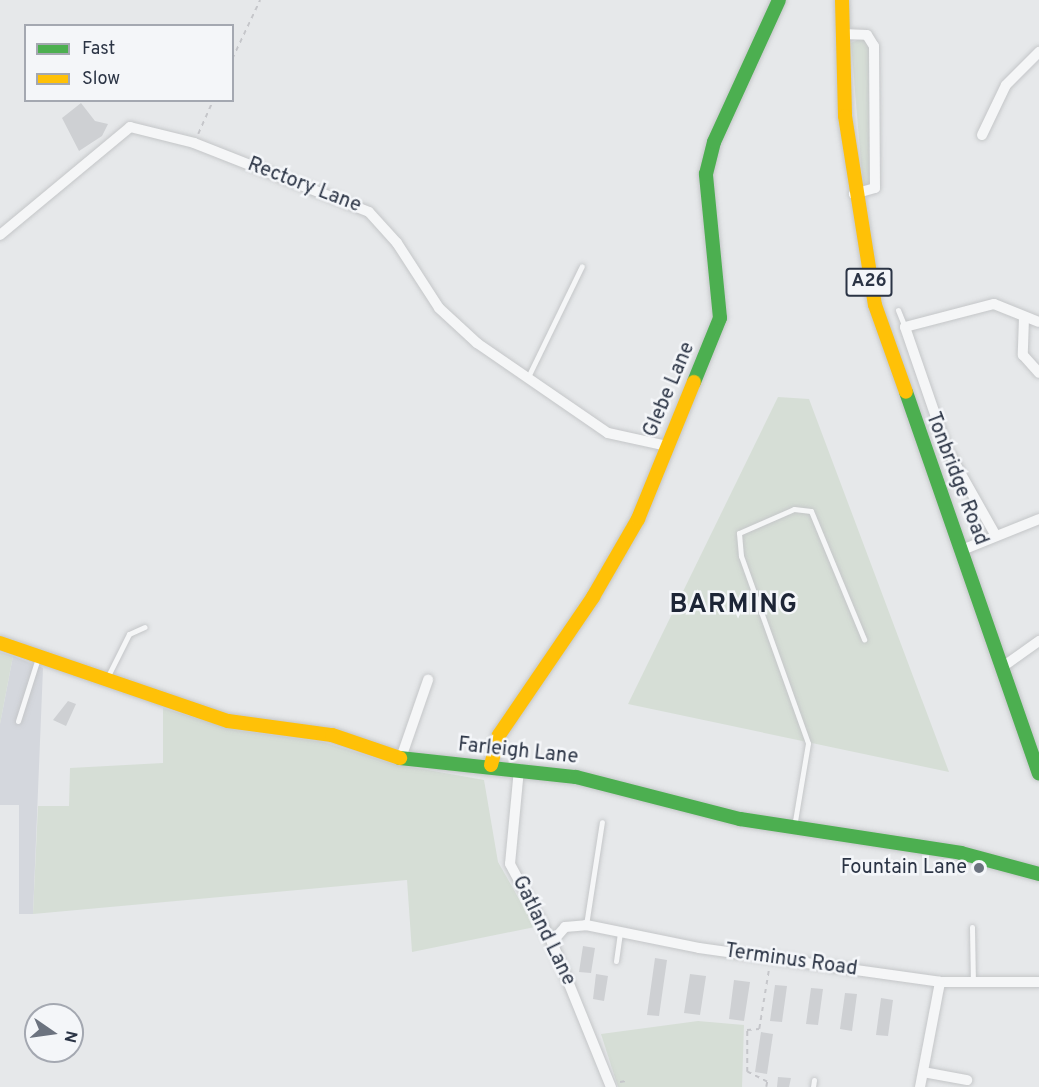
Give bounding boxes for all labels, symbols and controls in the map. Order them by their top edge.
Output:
legend [24,24,234,102]
text: Fast [82,38,115,61]
text: Slow [82,68,120,91]
street label: Rectory Lane [244,153,364,219]
road number: A26 [845,267,893,297]
street label: Glebe Lane [639,339,701,441]
street label: Tonbridge Road [920,409,992,549]
district label: BARMING [669,590,799,622]
street label: Farleigh Lane [457,734,579,770]
place label: Fountain Lane [841,856,967,880]
marker: Fountain Lane [972,861,986,875]
street label: Gatland Lane [506,872,580,990]
street label: Terminus Road [723,940,859,982]
north arrow [24,1003,84,1063]
text: N [59,1029,81,1044]

